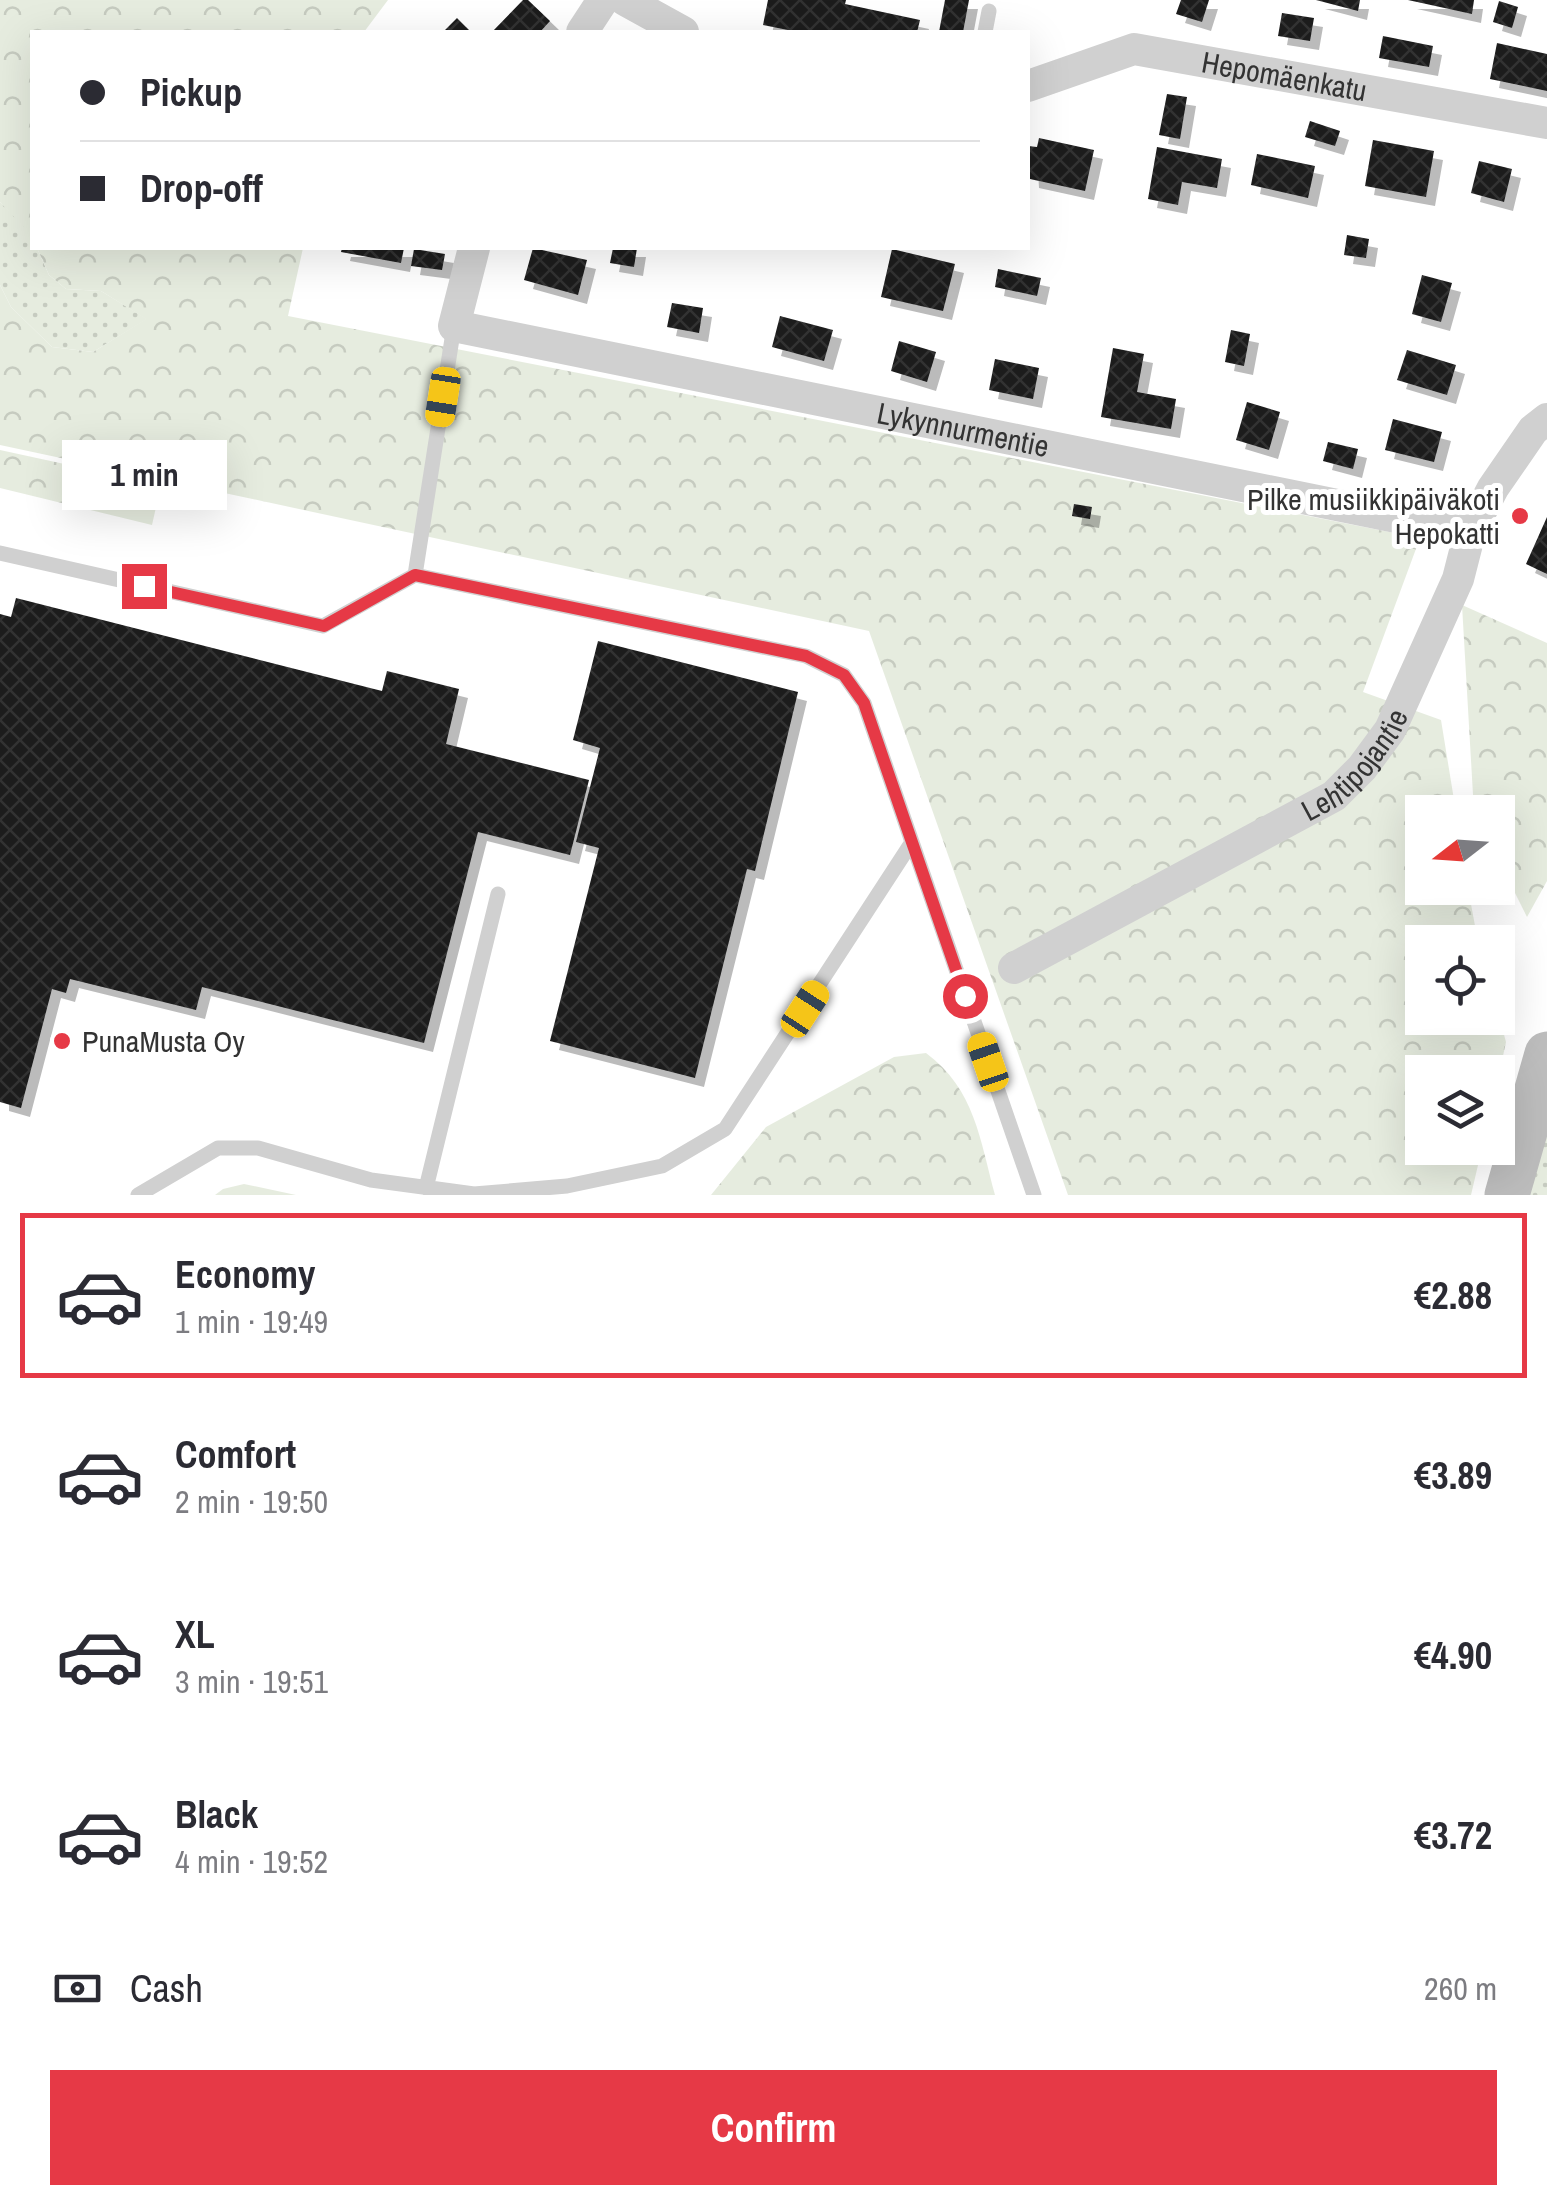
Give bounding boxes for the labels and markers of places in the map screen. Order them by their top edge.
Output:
place label: Pilke musiikkipäiväkoti Hepokatti [1247,479,1500,553]
marker: Pilke musiikkipäiväkoti Hepokatti [1509,505,1531,527]
place label: PunaMusta Oy [82,1021,245,1061]
marker: PunaMusta Oy [51,1030,73,1052]

